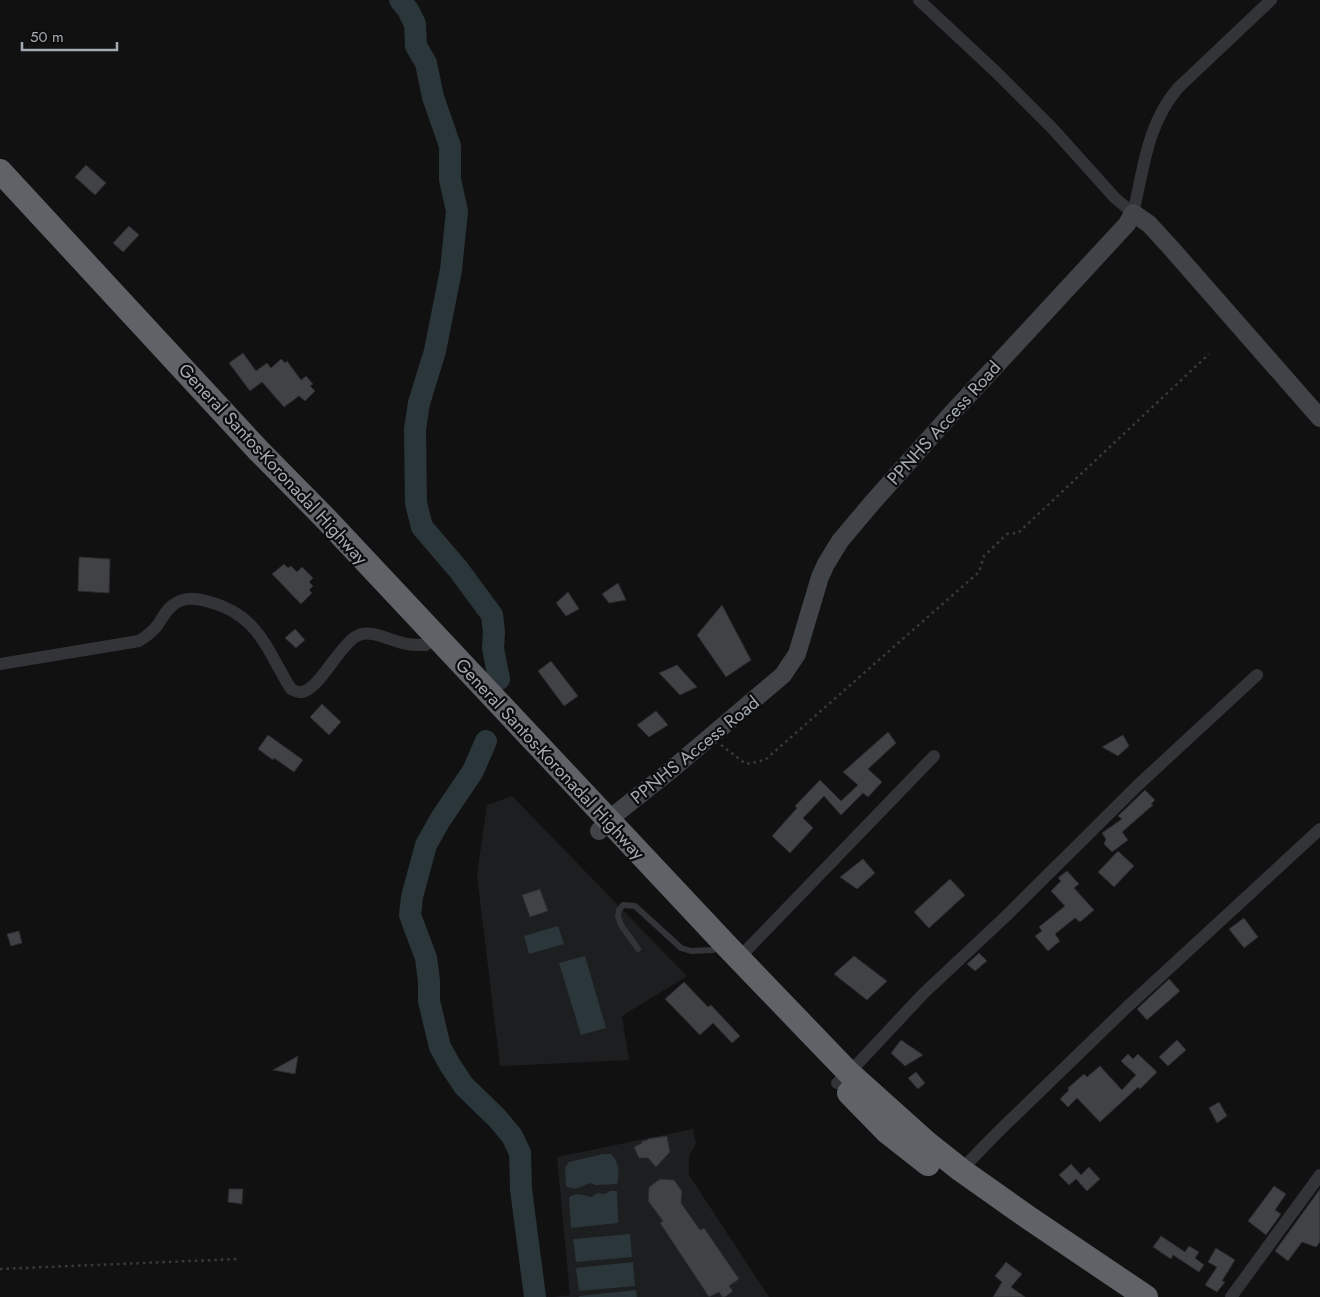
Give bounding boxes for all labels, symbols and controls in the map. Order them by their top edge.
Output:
scale bar [22,20,118,52]
text: 50 m [30,26,64,48]
street label: PPNHS Access Road [881,355,1007,491]
street label: General Santos-Koronadal Highway [172,357,374,571]
street label: General Santos-Koronadal Highway [449,652,651,866]
street label: PPNHS Access Road [625,690,765,810]

